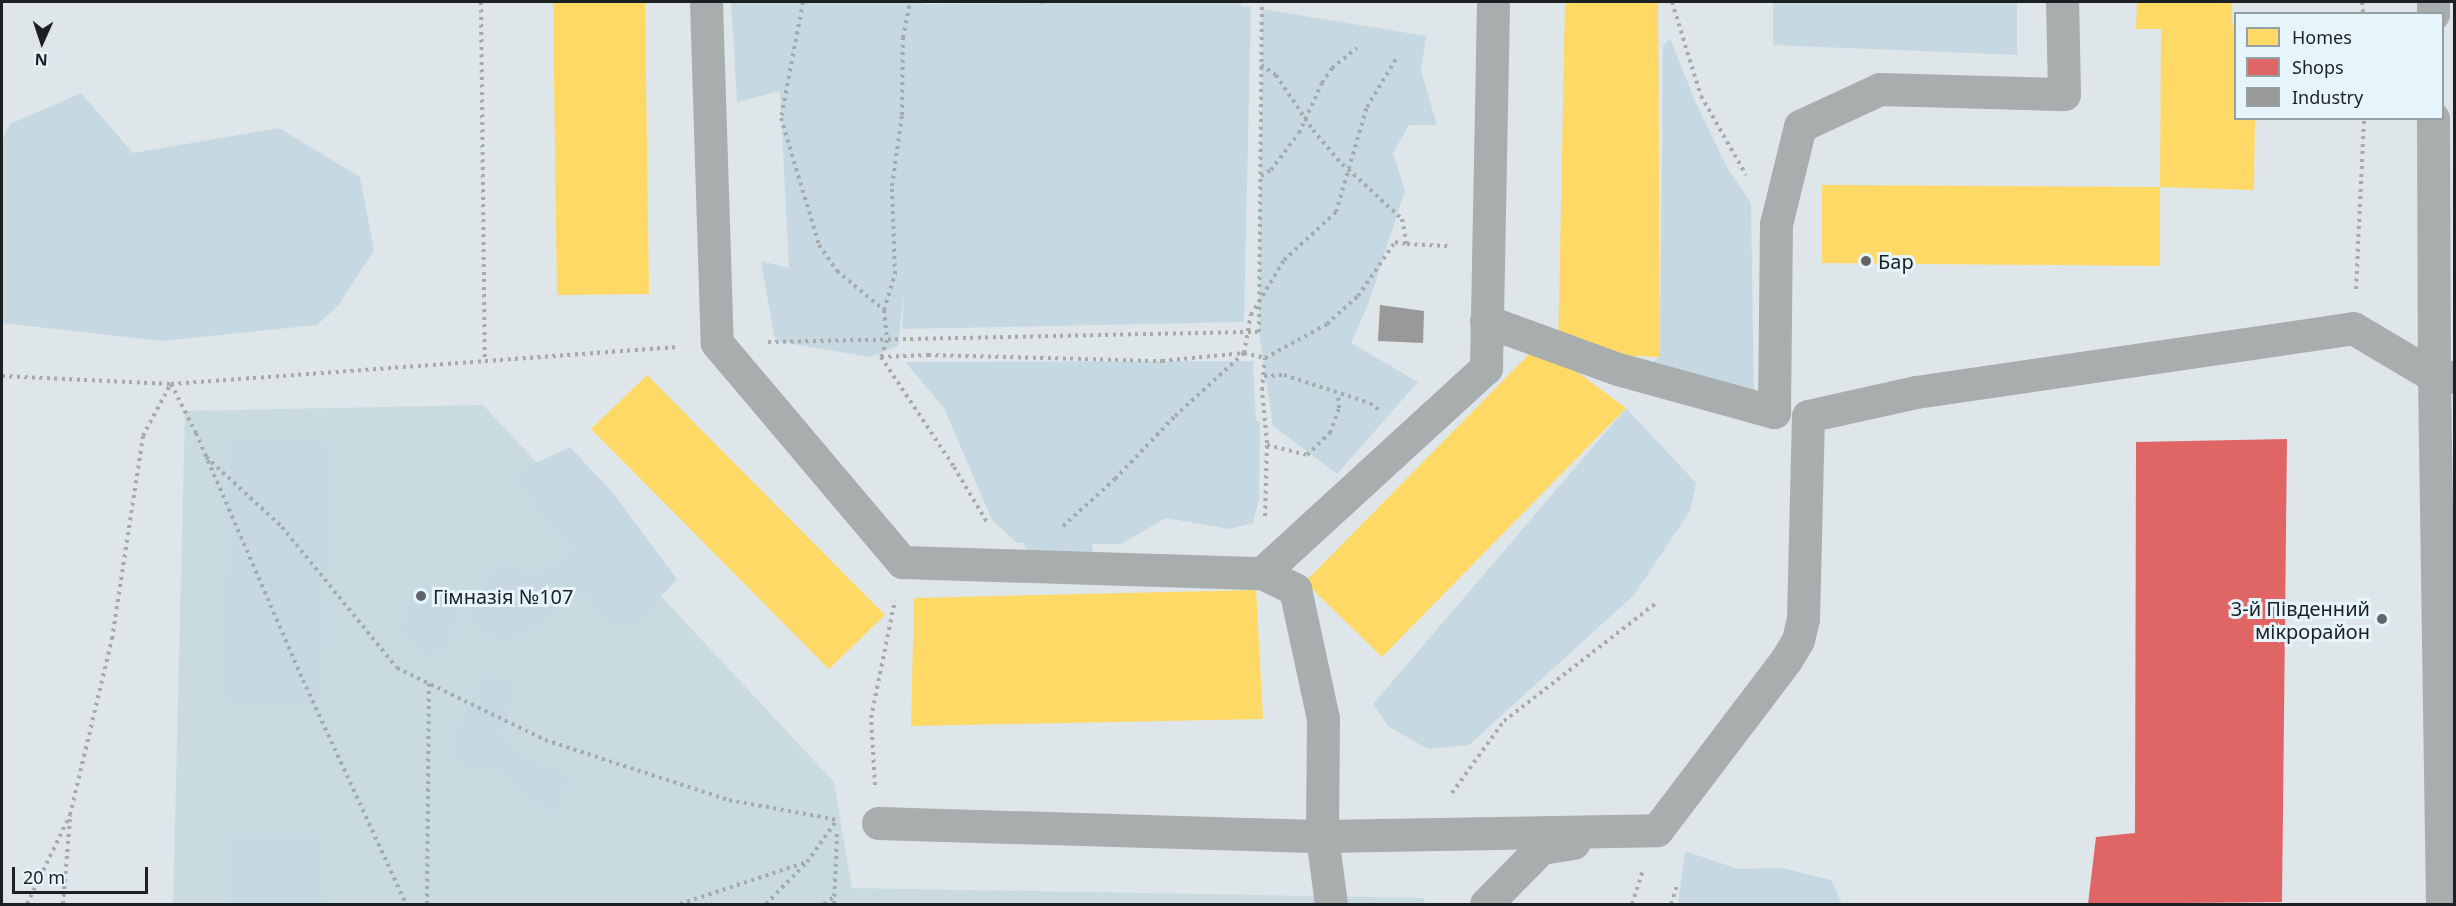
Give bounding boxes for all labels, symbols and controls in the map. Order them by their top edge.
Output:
north arrow [12,12,72,72]
legend [2234,12,2444,120]
text: Homes [2292,25,2352,49]
text: N [34,49,48,71]
text: Shops [2292,55,2344,79]
text: Industry [2292,85,2363,109]
place label: Бар [1878,249,1914,273]
marker: Бар [1859,254,1873,268]
place label: Гімназія №107 [433,584,573,608]
marker: Гімназія №107 [414,589,428,603]
place label: 3-й Південний мікрорайон [2231,596,2370,643]
marker: 3-й Південний мікрорайон [2375,612,2389,626]
scale bar [15,855,152,893]
text: 20 m [23,865,65,889]

